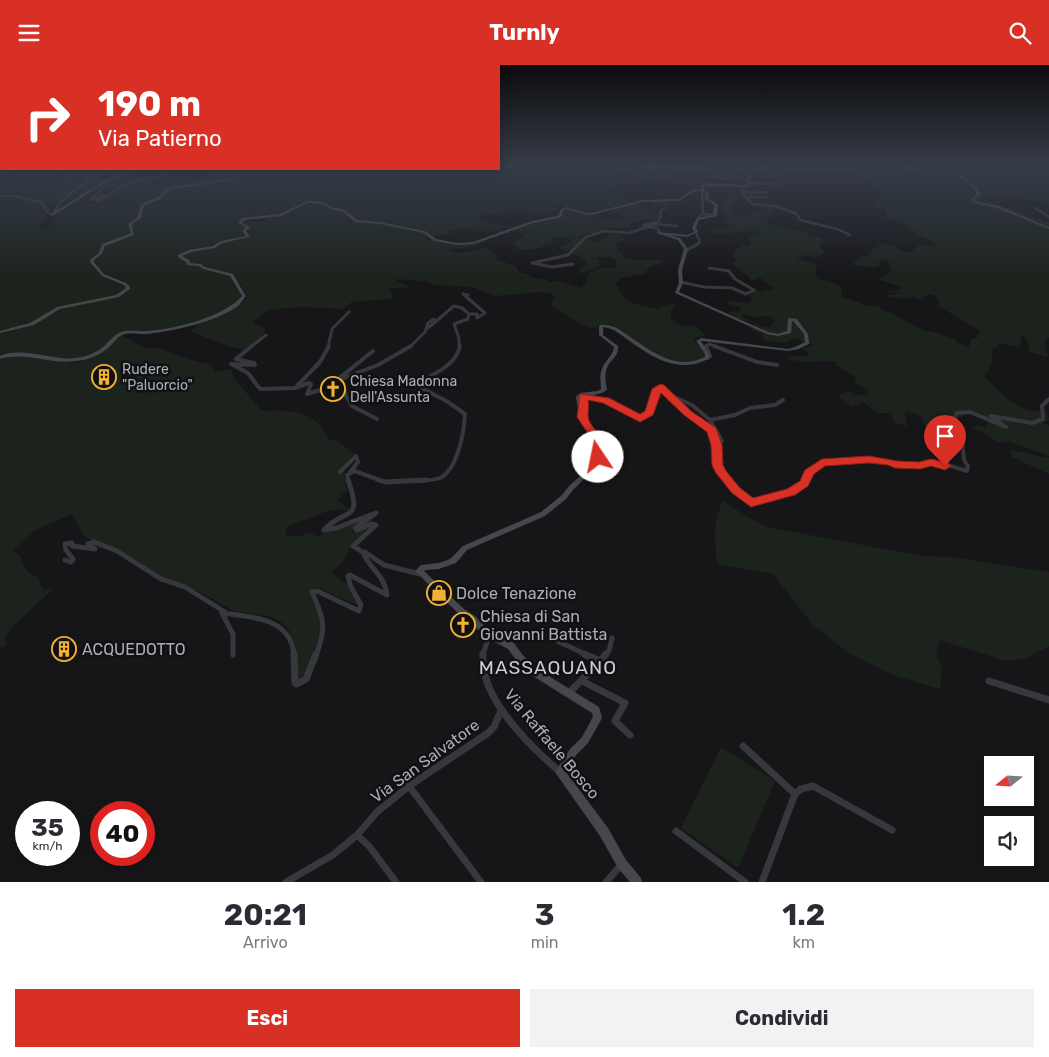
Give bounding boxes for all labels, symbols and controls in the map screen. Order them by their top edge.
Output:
icon: menu [15,19,43,47]
text: Turnly [489,19,560,46]
icon: search [1006,19,1034,47]
text: 190 m [98,83,201,125]
icon: right [15,85,80,150]
text: Via Patierno [98,125,222,152]
place label: Rudere "Paluorcio" [122,361,193,394]
building icon: Rudere "Paluorcio" [91,364,117,390]
place label: Chiesa Madonna Dell'Assunta [350,373,457,406]
church icon: Chiesa Madonna Dell'Assunta [320,376,346,402]
pin [924,415,966,466]
icon: arrive [931,422,959,450]
position arrow [571,430,623,482]
shop icon: Dolce Tenazione [426,580,452,606]
place label: Dolce Tenazione [456,584,577,603]
place label: Chiesa di San Giovanni Battista [480,607,607,644]
church icon: Chiesa di San Giovanni Battista [450,612,476,638]
building icon: ACQUEDOTTO [51,636,77,662]
place label: ACQUEDOTTO [82,640,186,659]
district label: MASSAQUANO [479,656,617,679]
street label: Via Raffaele Bosco [500,685,604,803]
street label: Via San Salvatore [367,715,483,807]
north arrow [984,756,1034,806]
map controls [984,756,1034,866]
speed limit sign: 40 [90,801,155,866]
text: 35 [31,813,64,842]
button: sound [984,816,1034,866]
text: km/h [33,839,62,853]
text: 20:21 [224,897,307,933]
text: 3 [535,897,554,933]
text: 1.2 [782,897,825,933]
text: Arrivo [243,933,288,952]
text: min [531,933,558,952]
text: km [792,933,815,952]
button: Esci [15,989,520,1047]
button: Condividi [530,989,1034,1047]

